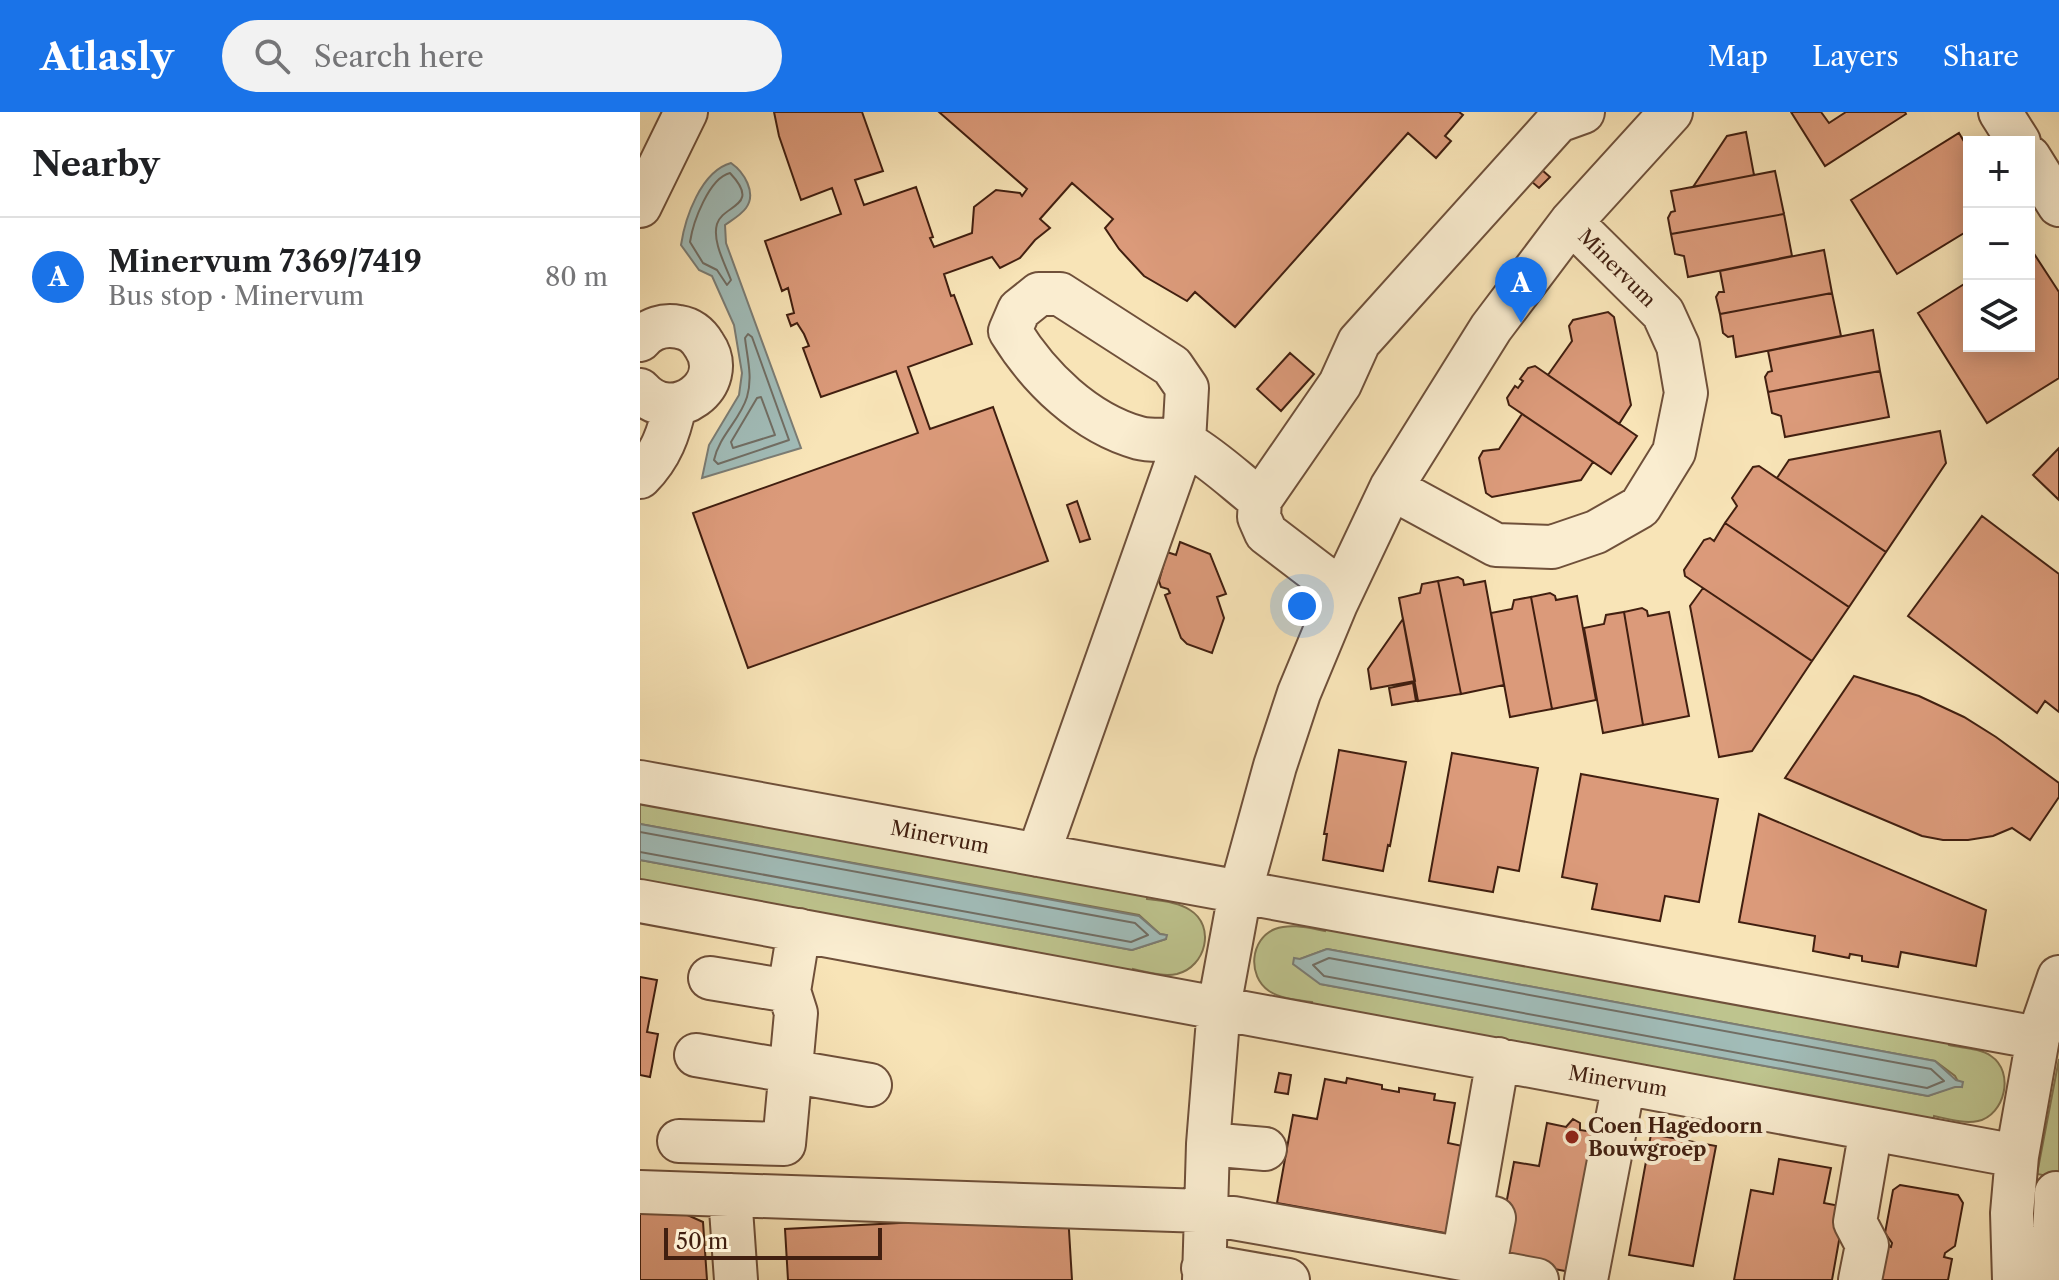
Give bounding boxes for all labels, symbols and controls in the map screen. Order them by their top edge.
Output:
search box [222,20,782,92]
text: Atlasly [40,33,174,80]
icon: search [250,34,294,78]
text: Search here [314,38,484,75]
text: Map [1708,39,1768,73]
text: Layers [1812,39,1899,73]
text: Share [1943,39,2019,73]
map controls [1963,136,2035,352]
button: + [1963,136,2035,208]
text: Nearby [32,143,160,185]
button: − [1963,208,2035,280]
street label: Minervum [1573,224,1661,312]
text: Minervum 7369/7419 [108,243,422,280]
pin: A [1495,257,1547,323]
text: A [48,261,68,293]
text: 80 m [545,261,608,293]
text: Bus stop · Minervum [108,280,364,312]
button: layers [1963,280,2035,352]
your location [1282,586,1322,626]
street label: Minervum [889,816,992,858]
street label: Minervum [1567,1060,1670,1102]
place label: Coen Hagedoorn Bouwgroep [1588,1114,1763,1161]
marker: Coen Hagedoorn Bouwgroep [1563,1128,1581,1146]
scale bar [664,1224,882,1260]
text: 50 m [676,1228,728,1255]

